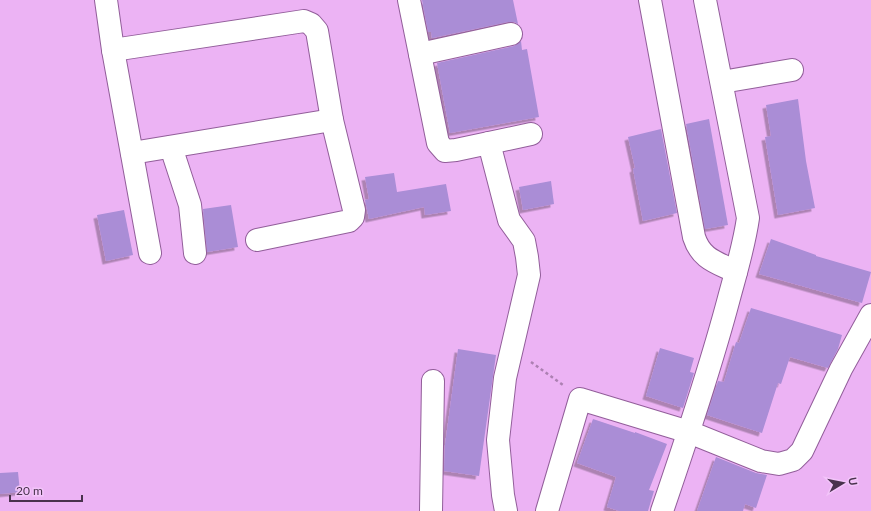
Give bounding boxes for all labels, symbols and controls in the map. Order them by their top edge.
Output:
north arrow [823,463,863,503]
text: U [846,476,860,486]
scale bar [10,477,82,503]
text: 20 m [16,483,43,498]

